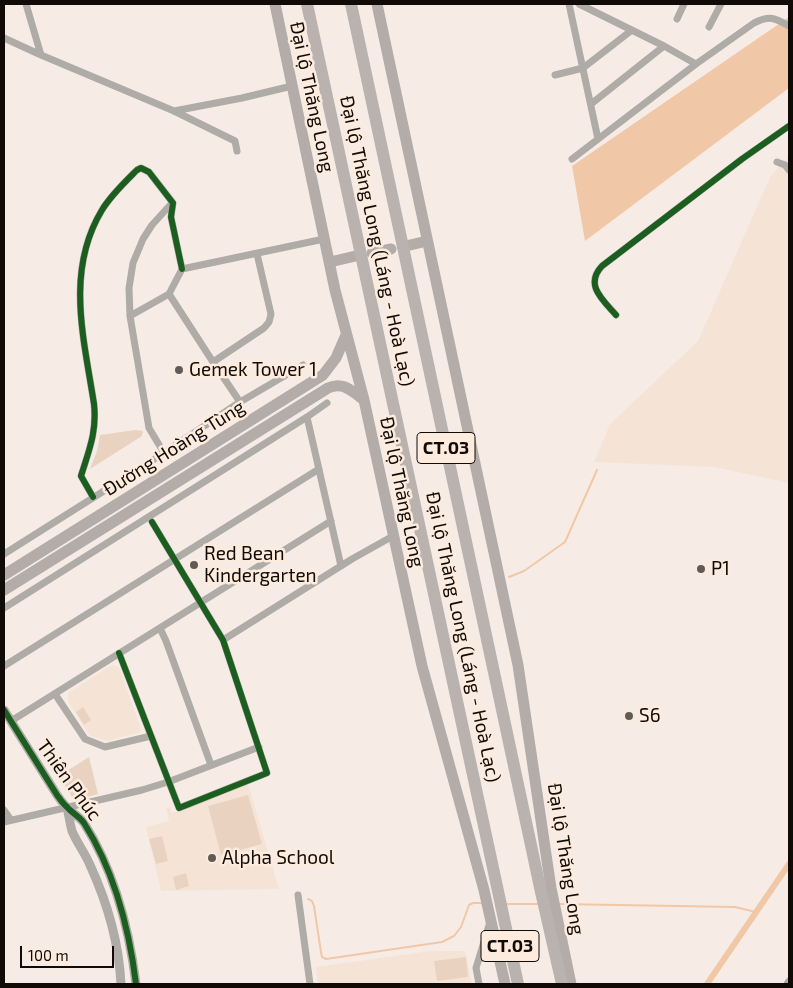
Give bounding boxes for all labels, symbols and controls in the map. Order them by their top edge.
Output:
street label: Đại lộ Thăng Long [285,20,339,174]
street label: Đại lộ Thăng Long (Láng - Hoà Lạc) [335,94,419,388]
place label: Gemek Tower 1 [189,359,317,381]
marker: Gemek Tower 1 [173,364,185,376]
street label: Đường Hoàng Tùng [99,395,249,501]
street label: Đại lộ Thăng Long [375,415,429,569]
road number: CT.03 [417,432,475,463]
street label: Đại lộ Thăng Long (Láng - Hoà Lạc) [421,490,505,784]
place label: Red Bean Kindergarten [204,543,317,587]
place label: P1 [711,558,730,580]
marker: Red Bean Kindergarten [188,559,200,571]
marker: P1 [695,563,707,575]
place label: S6 [639,705,661,727]
marker: S6 [623,710,635,722]
street label: Thiên Phúc [32,735,106,825]
street label: Đại lộ Thăng Long [543,782,589,936]
place label: Alpha School [222,847,334,869]
marker: Alpha School [206,852,218,864]
road number: CT.03 [481,930,539,961]
scale bar [22,936,116,968]
text: 100 m [28,946,69,964]

